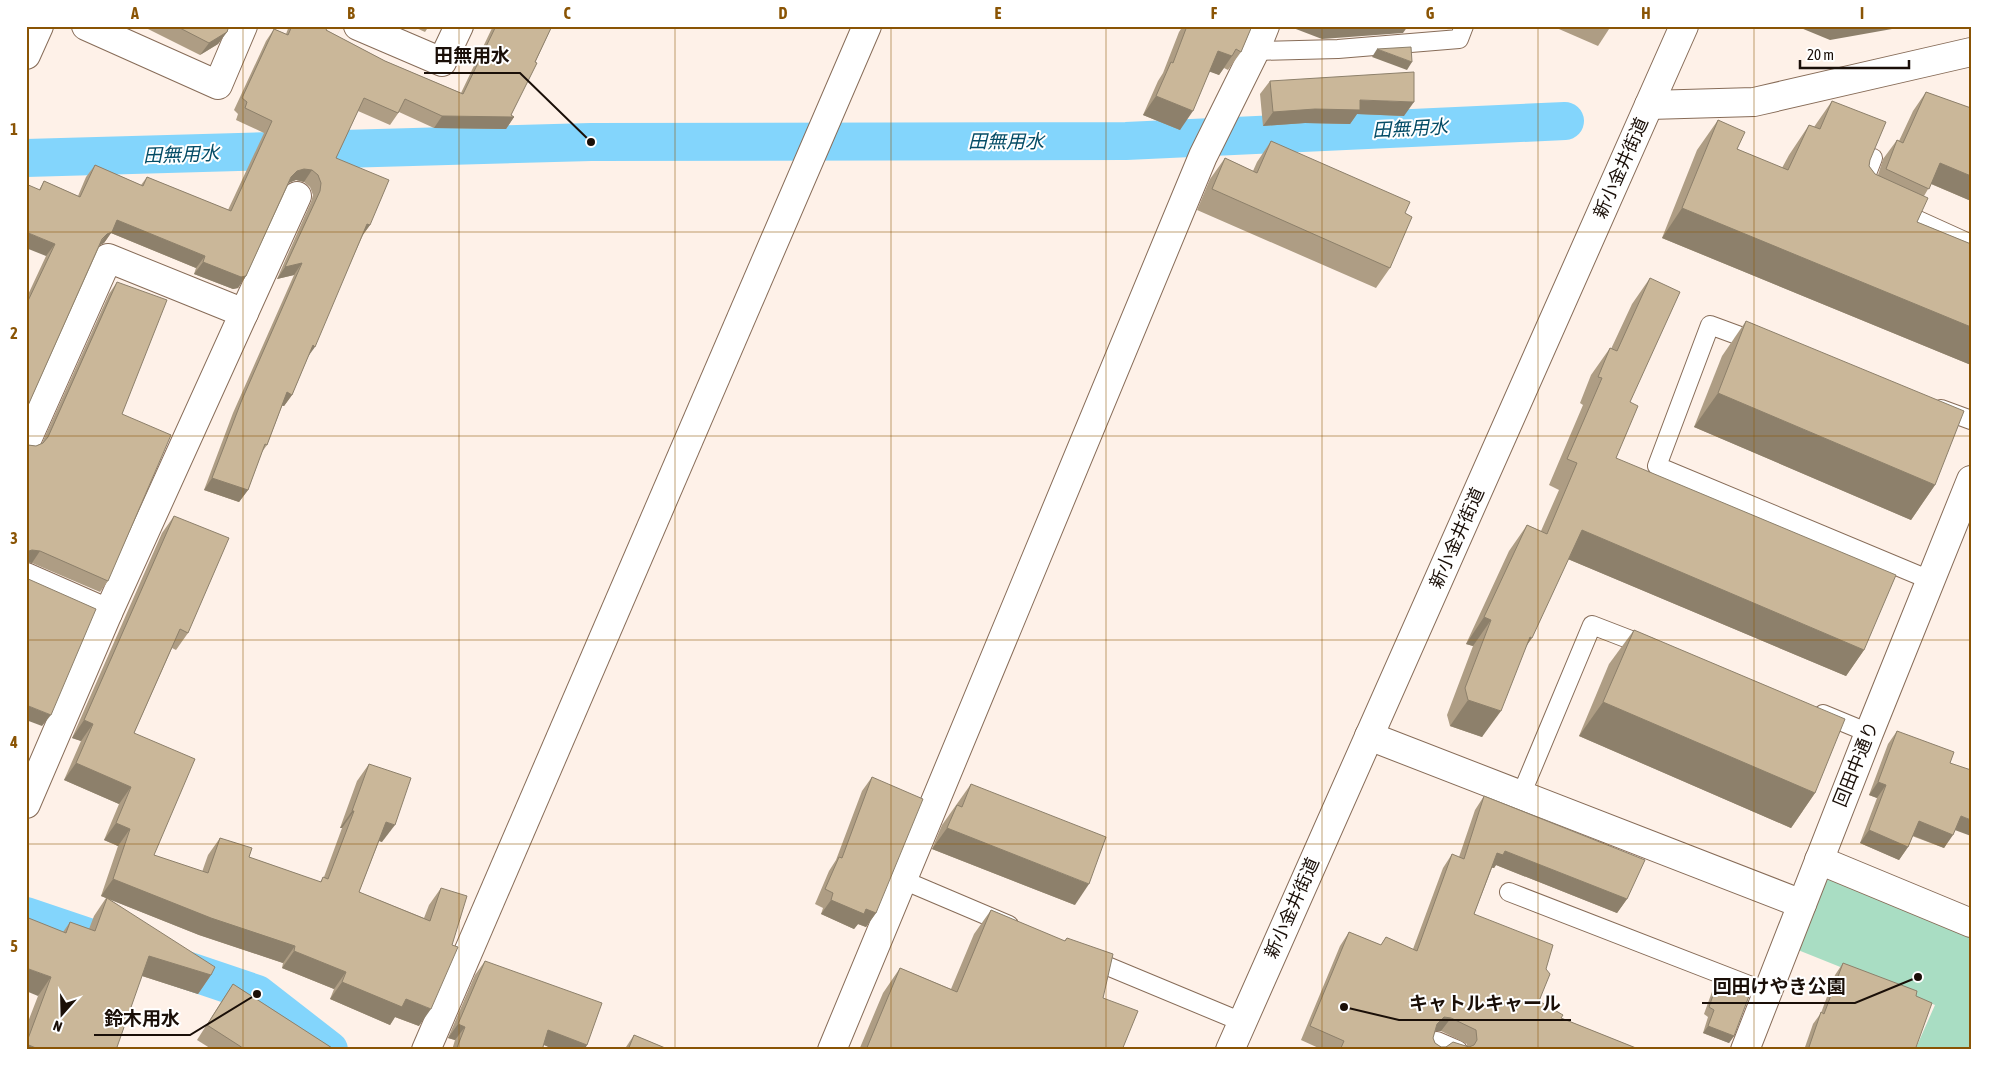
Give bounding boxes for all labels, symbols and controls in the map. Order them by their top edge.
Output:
text: A [130,4,139,22]
text: B [347,4,355,22]
text: C [563,4,571,22]
text: D [779,4,788,22]
text: E [995,4,1002,22]
text: F [1211,4,1218,22]
text: G [1426,4,1435,22]
text: H [1641,4,1651,22]
text: I [1860,4,1864,22]
scale bar [1800,38,1908,70]
callout: 田無用水 [424,39,520,73]
text: 田無用水 [434,44,510,66]
text: 20 m [1807,46,1834,63]
street label: 新小金井街道 [1589,114,1652,221]
water label: 田無用水 [1371,115,1451,141]
text: 1 [10,120,18,138]
water label: 田無用水 [968,130,1046,152]
water label: 田無用水 [143,142,221,166]
text: 2 [10,324,18,342]
street label: 新小金井街道 [1425,484,1488,591]
text: 3 [10,529,18,547]
street label: 回田中通り [1829,718,1882,809]
text: 4 [9,733,18,751]
street label: 新小金井街道 [1260,854,1323,961]
text: 5 [10,937,18,955]
callout: 回田けやき公園 [1702,969,1855,1003]
text: 回田けやき公園 [1712,975,1846,997]
callout: キャトルキャール [1399,986,1571,1020]
north arrow [38,988,88,1038]
text: キャトルキャール [1409,992,1561,1014]
callout: 鈴木用水 [94,1001,190,1035]
text: 鈴木用水 [104,1007,180,1029]
text: N [51,1017,64,1035]

